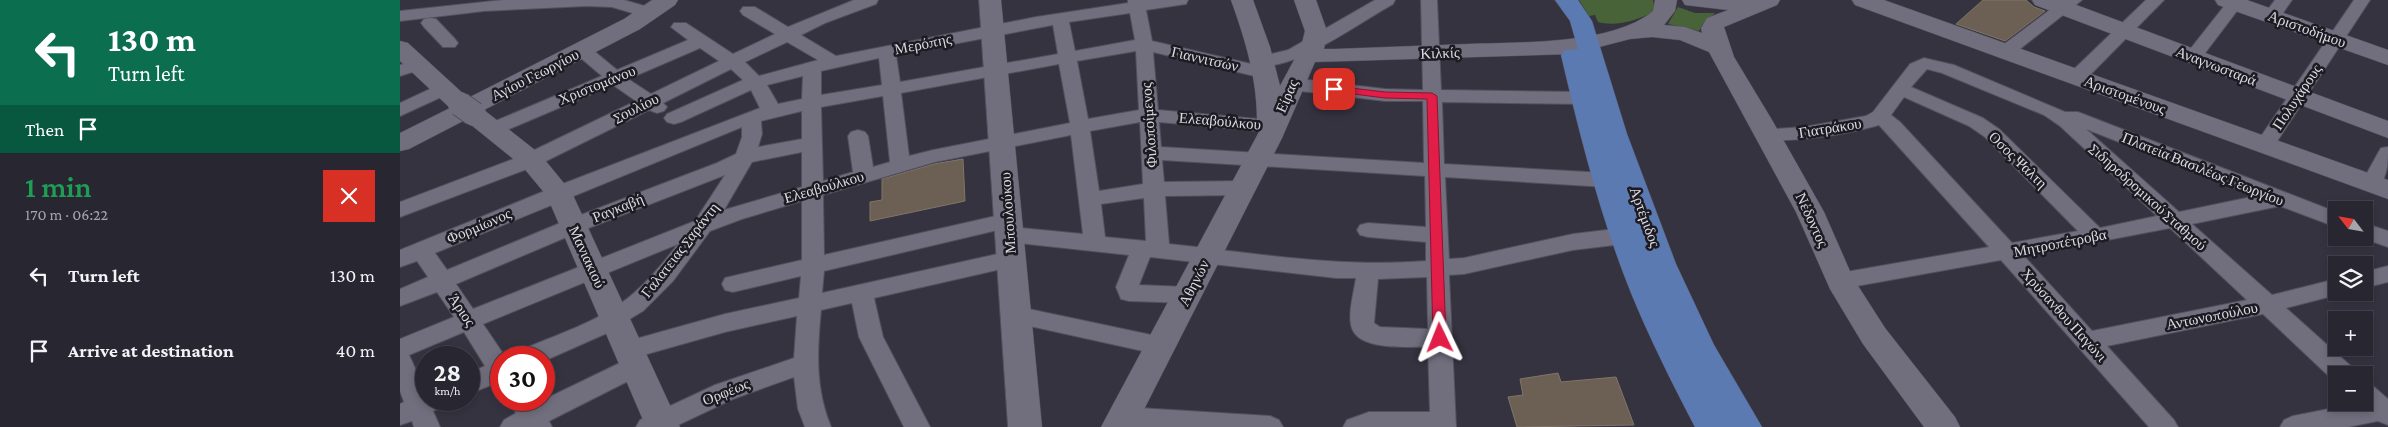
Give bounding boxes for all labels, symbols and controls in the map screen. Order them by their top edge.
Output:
street label: Αριστοδήμου [2265,7,2348,51]
icon: left [25,20,90,85]
text: 130 m [108,20,196,59]
street label: Μερόπης [893,31,953,57]
street label: Αναγνωσταρά [2173,43,2259,89]
street label: Γιαννιτσών [1170,44,1240,75]
street label: Κιλκίς [1420,44,1460,62]
street label: Αγίου Γεωργίου [489,46,581,104]
text: Turn left [108,61,185,86]
street label: Πολυχάρους [2269,61,2325,133]
street label: Χριστομάνου [556,62,638,109]
pin [1313,68,1355,110]
street label: Αριστομένους [2082,73,2168,118]
icon: arrive [1320,75,1348,103]
street label: Είρας [1273,77,1301,115]
street label: Φιλοποίμενος [1138,82,1161,168]
street label: Σουλίου [611,90,661,126]
street label: Ελεαβούλκου [1178,109,1262,133]
icon: arrive [74,115,102,143]
street label: Γιατράκου [1797,115,1863,141]
text: Then [25,119,64,140]
street label: Οσος Ψαλτη [1986,128,2050,192]
street label: Πλατεία Βασιλέως Γεωργίου [2120,129,2286,209]
street label: Σιδηροδρομικού Σταθμού [2086,140,2210,254]
street label: Ελεαβούλκου [782,168,866,206]
text: 1 min [25,170,92,203]
button: close [323,170,375,222]
street label: Μπουλούκου [997,172,1019,254]
street label: Αρτέμιδος [1626,185,1663,250]
street label: Ραγκαβή [590,190,646,225]
street label: Νέδοντος [1793,190,1832,250]
street label: Γαλατειας Σαράντη [638,199,722,301]
north arrow [2328,201,2372,246]
map controls [2328,201,2373,411]
street label: Φορμίωνος [445,205,514,248]
text: 170 m · 06:22 [25,206,108,223]
street label: Μανιακιού [566,224,608,290]
street label: Μητροπέτροβα [2012,226,2108,260]
button: layers [2328,256,2373,301]
street label: Αθηνών [1176,257,1212,309]
icon: left [25,262,53,290]
text: Turn left [68,265,140,286]
text: 130 m [330,265,375,286]
street label: Χρύσανθου Παγώνι [2018,265,2110,365]
street label: Άριος [445,291,479,329]
street label: Αντωνοπούλου [2165,299,2259,333]
position arrow [1413,311,1465,363]
button: + [2328,311,2373,356]
icon: arrive [25,337,53,365]
text: Arrive at destination [68,340,234,361]
text: 40 m [336,340,375,361]
speed limit sign: 30 [490,346,555,411]
text: 28 [434,359,461,386]
button: − [2328,366,2373,411]
street label: Ορφέως [700,375,752,409]
text: km/h [435,384,460,398]

